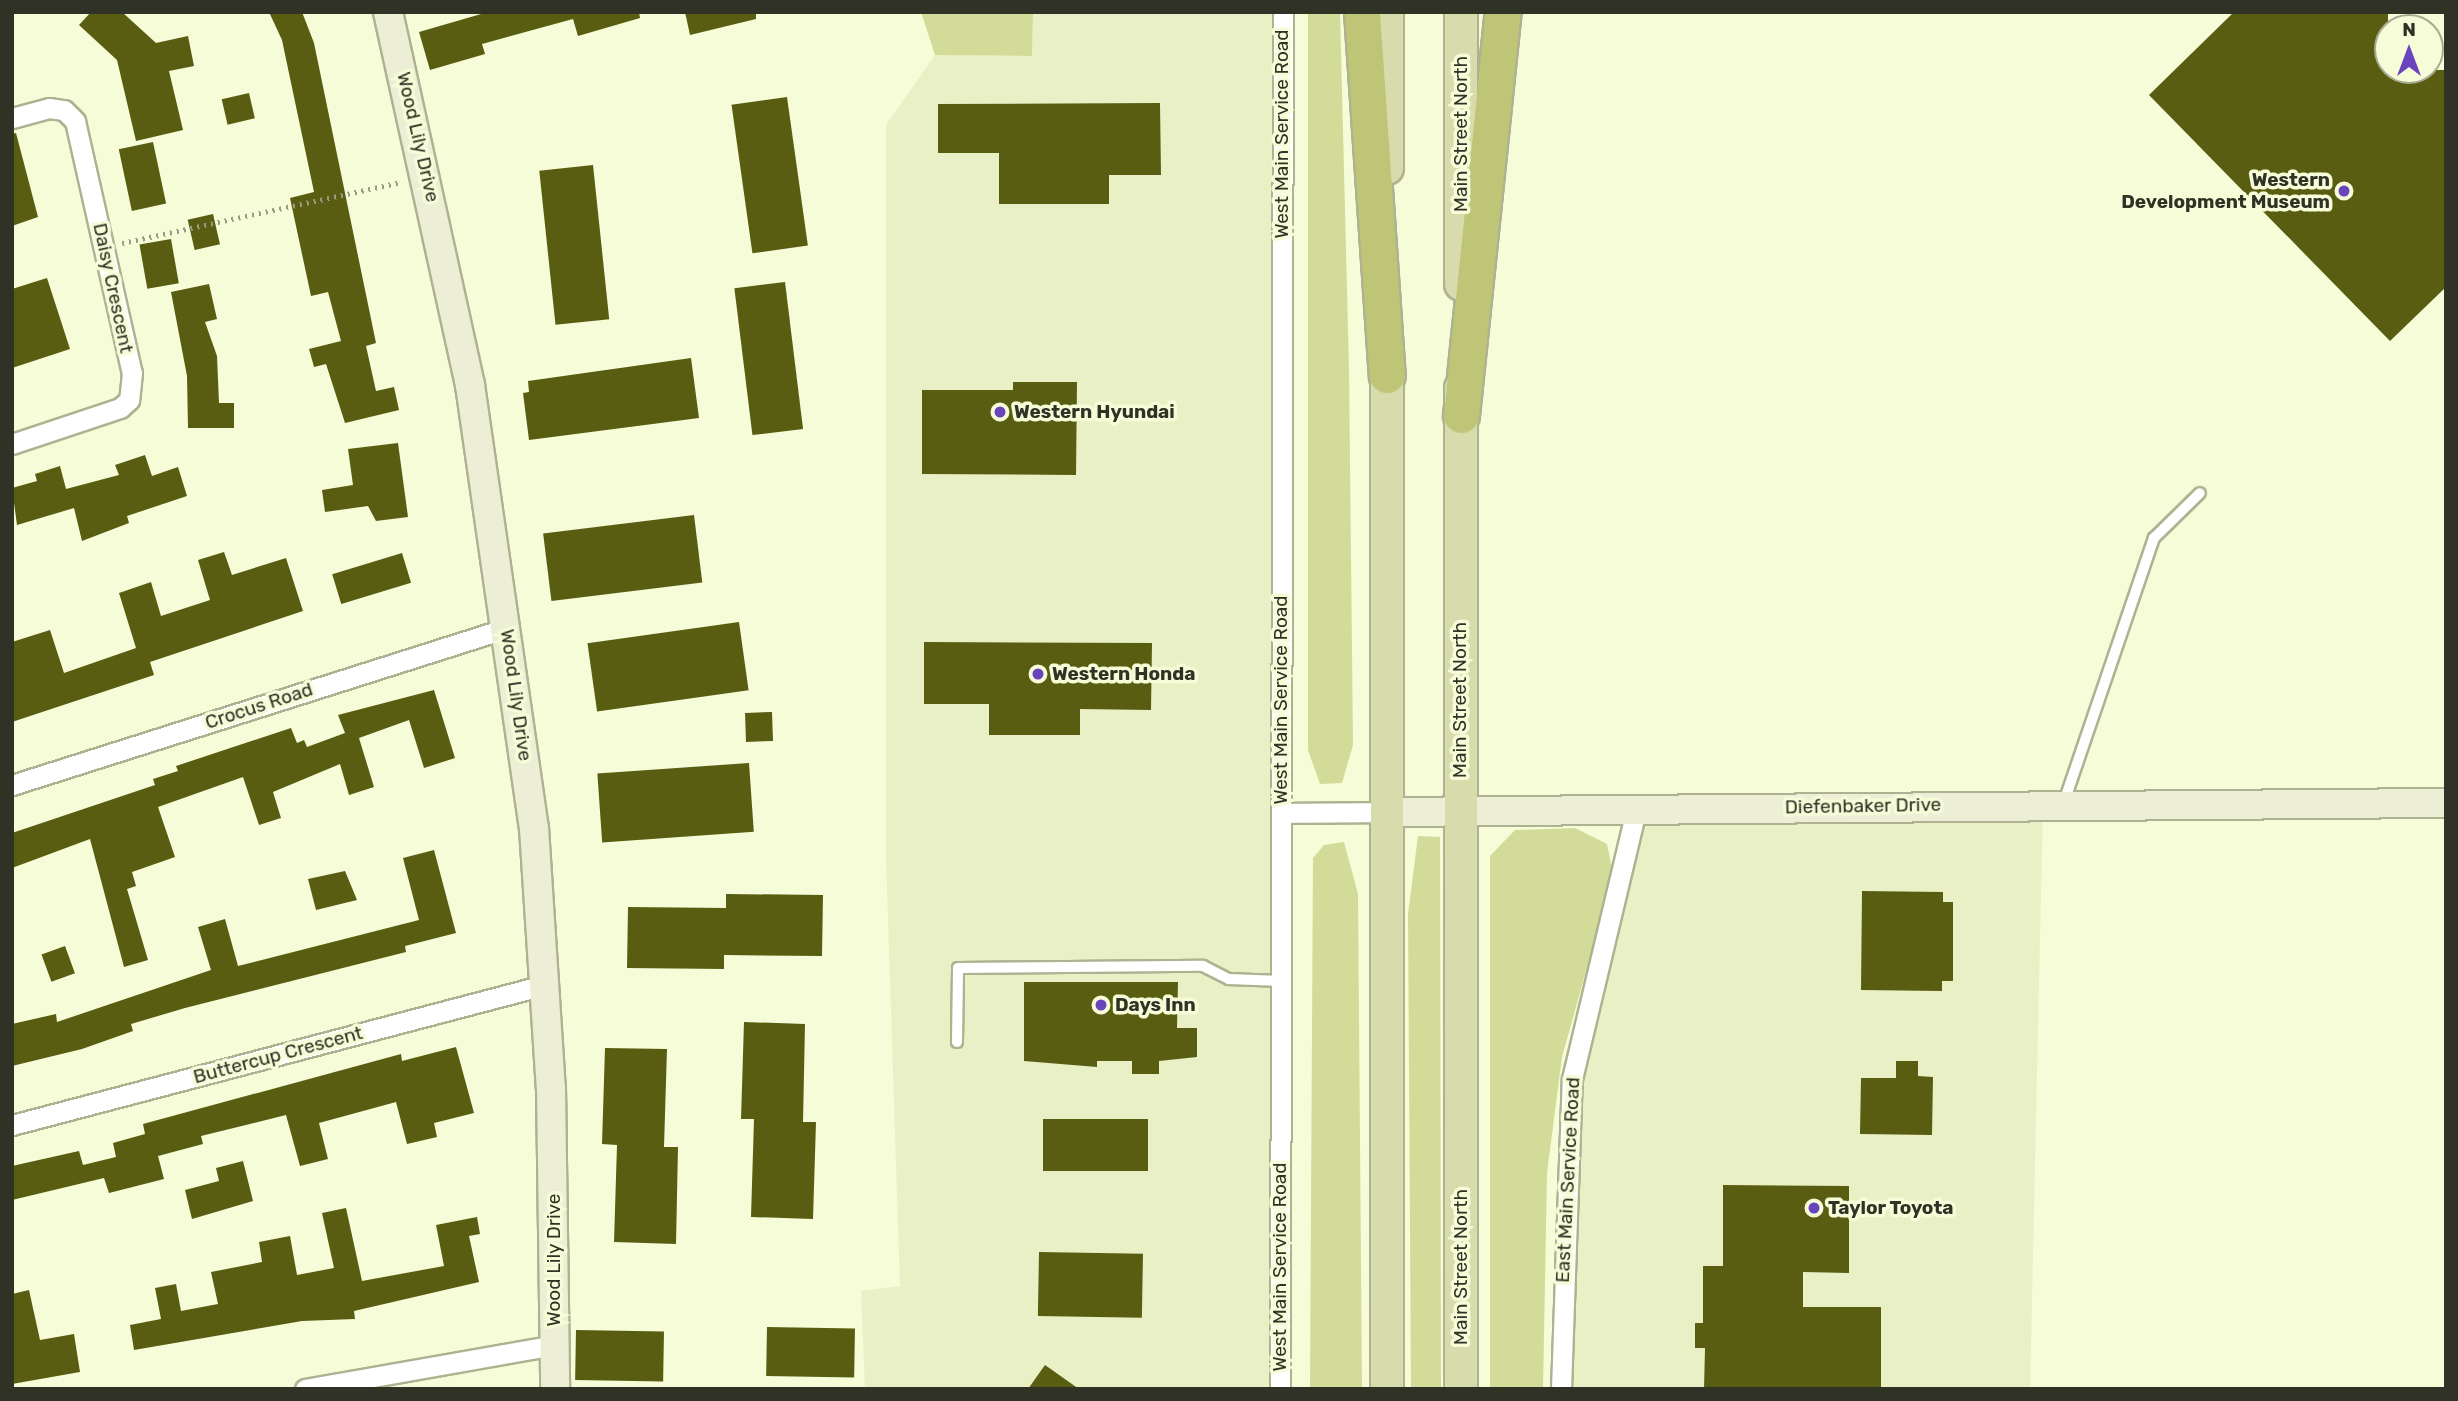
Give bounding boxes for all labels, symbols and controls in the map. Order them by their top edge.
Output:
north arrow [2374,14,2444,84]
text: N [2402,18,2416,41]
street label: West Main Service Road [1271,29,1293,239]
street label: Main Street North [1450,56,1472,212]
street label: Wood Lily Drive [392,69,444,205]
place label: Western Development Museum [2121,169,2330,213]
marker: Western Development Museum [2336,183,2352,199]
street label: Daisy Crescent [88,221,138,355]
place label: Western Hyundai [1014,401,1175,423]
marker: Western Hyundai [992,404,1008,420]
street label: West Main Service Road [1270,595,1292,805]
street label: Main Street North [1449,622,1471,778]
street label: Wood Lily Drive [495,627,537,763]
place label: Western Honda [1052,663,1195,685]
marker: Western Honda [1030,666,1046,682]
street label: Crocus Road [202,678,316,734]
street label: Diefenbaker Drive [1784,793,1942,819]
place label: Days Inn [1115,994,1196,1016]
marker: Days Inn [1093,997,1109,1013]
street label: Buttercup Crescent [191,1021,365,1089]
street label: East Main Service Road [1551,1077,1585,1283]
street label: West Main Service Road [1269,1162,1291,1372]
street label: Main Street North [1450,1189,1472,1345]
street label: Wood Lily Drive [543,1193,565,1327]
place label: Taylor Toyota [1828,1197,1954,1219]
marker: Taylor Toyota [1806,1200,1822,1216]

